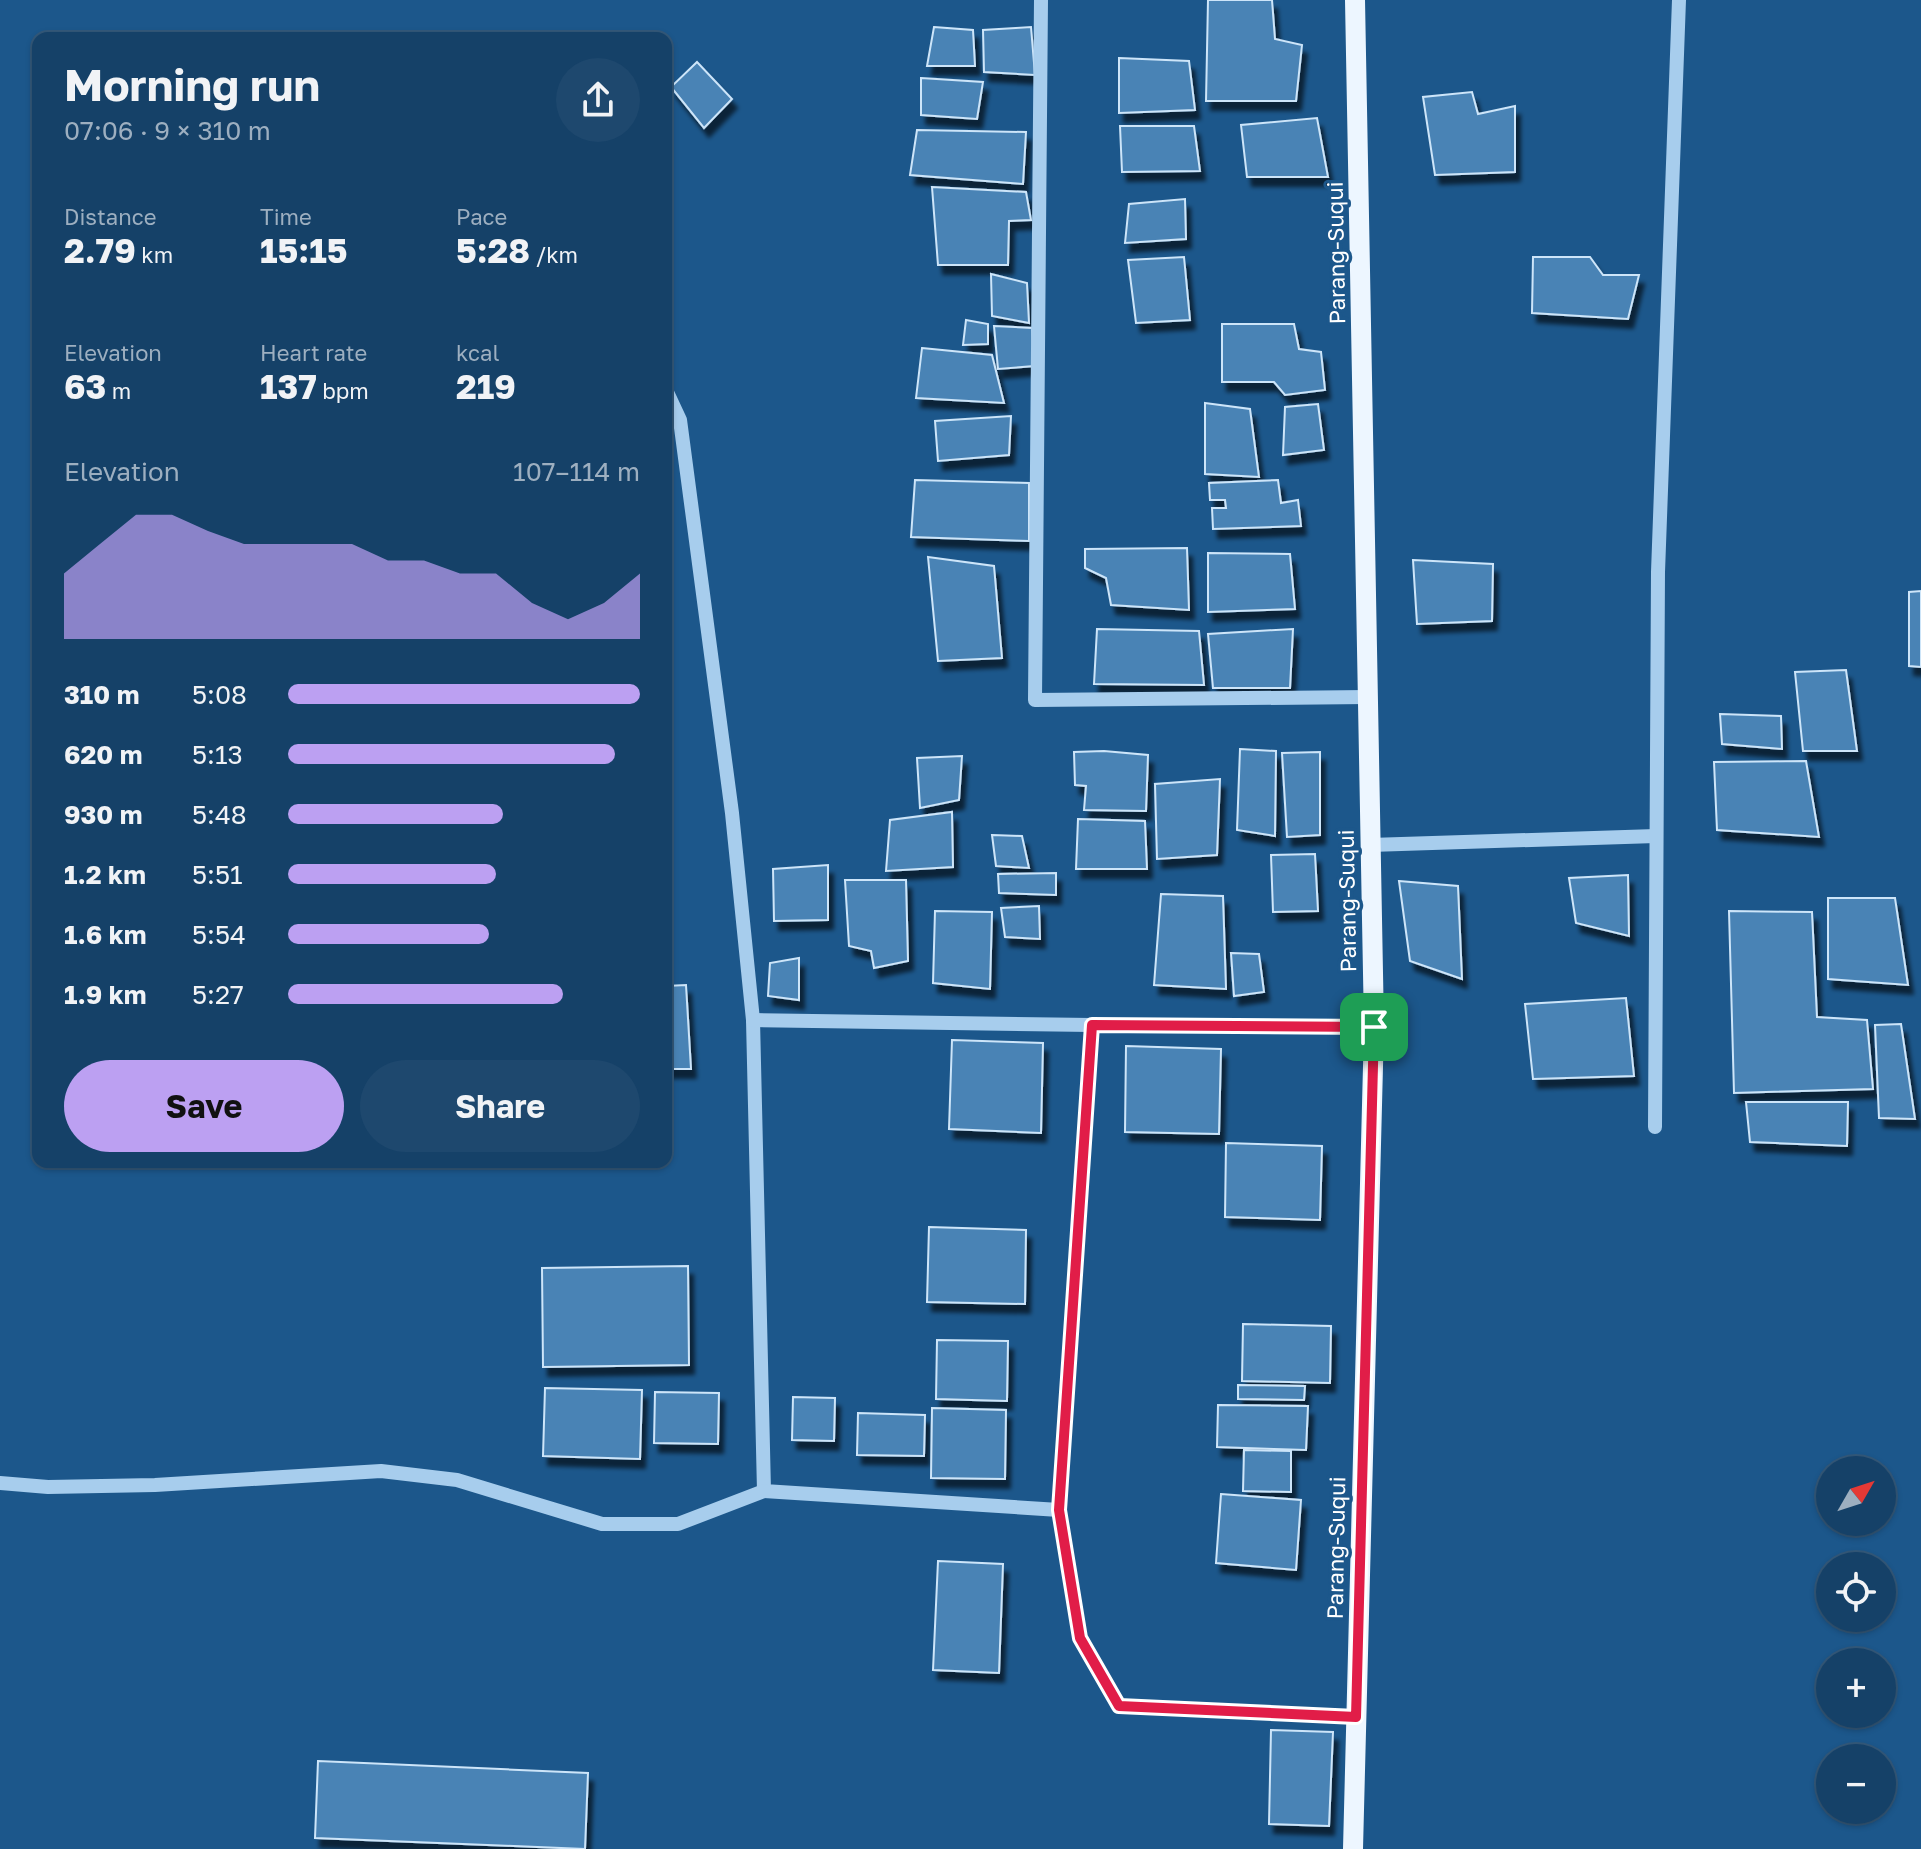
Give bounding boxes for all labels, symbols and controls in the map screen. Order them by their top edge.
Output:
text: Morning run [64,58,320,111]
button: share [556,58,640,142]
text: 07:06 · 9 × 310 m [64,115,271,146]
street label: Parang-Suqui [1321,181,1350,325]
text: Distance [64,203,156,230]
text: Time [260,203,312,230]
text: Pace [456,203,507,230]
text: 2.79 [64,230,136,270]
text: 15:15 [260,230,347,270]
text: 5:28 [456,230,530,270]
text: km [136,241,173,268]
text: /km [530,241,578,268]
text: Elevation [64,339,162,366]
text: Heart rate [260,339,367,366]
text: kcal [456,339,499,366]
text: 63 [64,366,106,406]
text: 137 [260,366,317,406]
text: 219 [456,366,516,406]
text: m [106,377,131,404]
text: bpm [317,377,369,404]
text: Elevation [64,456,180,487]
text: 107–114 m [513,456,640,487]
text: 310 m [64,679,139,710]
text: 5:08 [192,679,247,710]
text: 620 m [64,739,143,770]
text: 5:13 [192,739,243,770]
text: 930 m [64,799,143,830]
text: 5:48 [192,799,247,830]
street label: Parang-Suqui [1332,829,1361,973]
text: 1.2 km [64,859,146,890]
text: 5:51 [192,859,243,890]
text: 1.6 km [64,919,147,950]
text: 5:54 [192,919,246,950]
text: 1.9 km [64,979,147,1010]
text: 5:27 [192,979,244,1010]
pin [1340,993,1408,1061]
icon: arrive [1352,1005,1396,1049]
button: Save [64,1060,344,1152]
button: Share [360,1060,640,1152]
north arrow [1816,1456,1896,1536]
map controls [1816,1456,1896,1824]
street label: Parang-Suqui [1321,1476,1350,1620]
button: locate [1816,1552,1896,1632]
button: + [1816,1648,1896,1728]
button: − [1816,1744,1896,1824]

